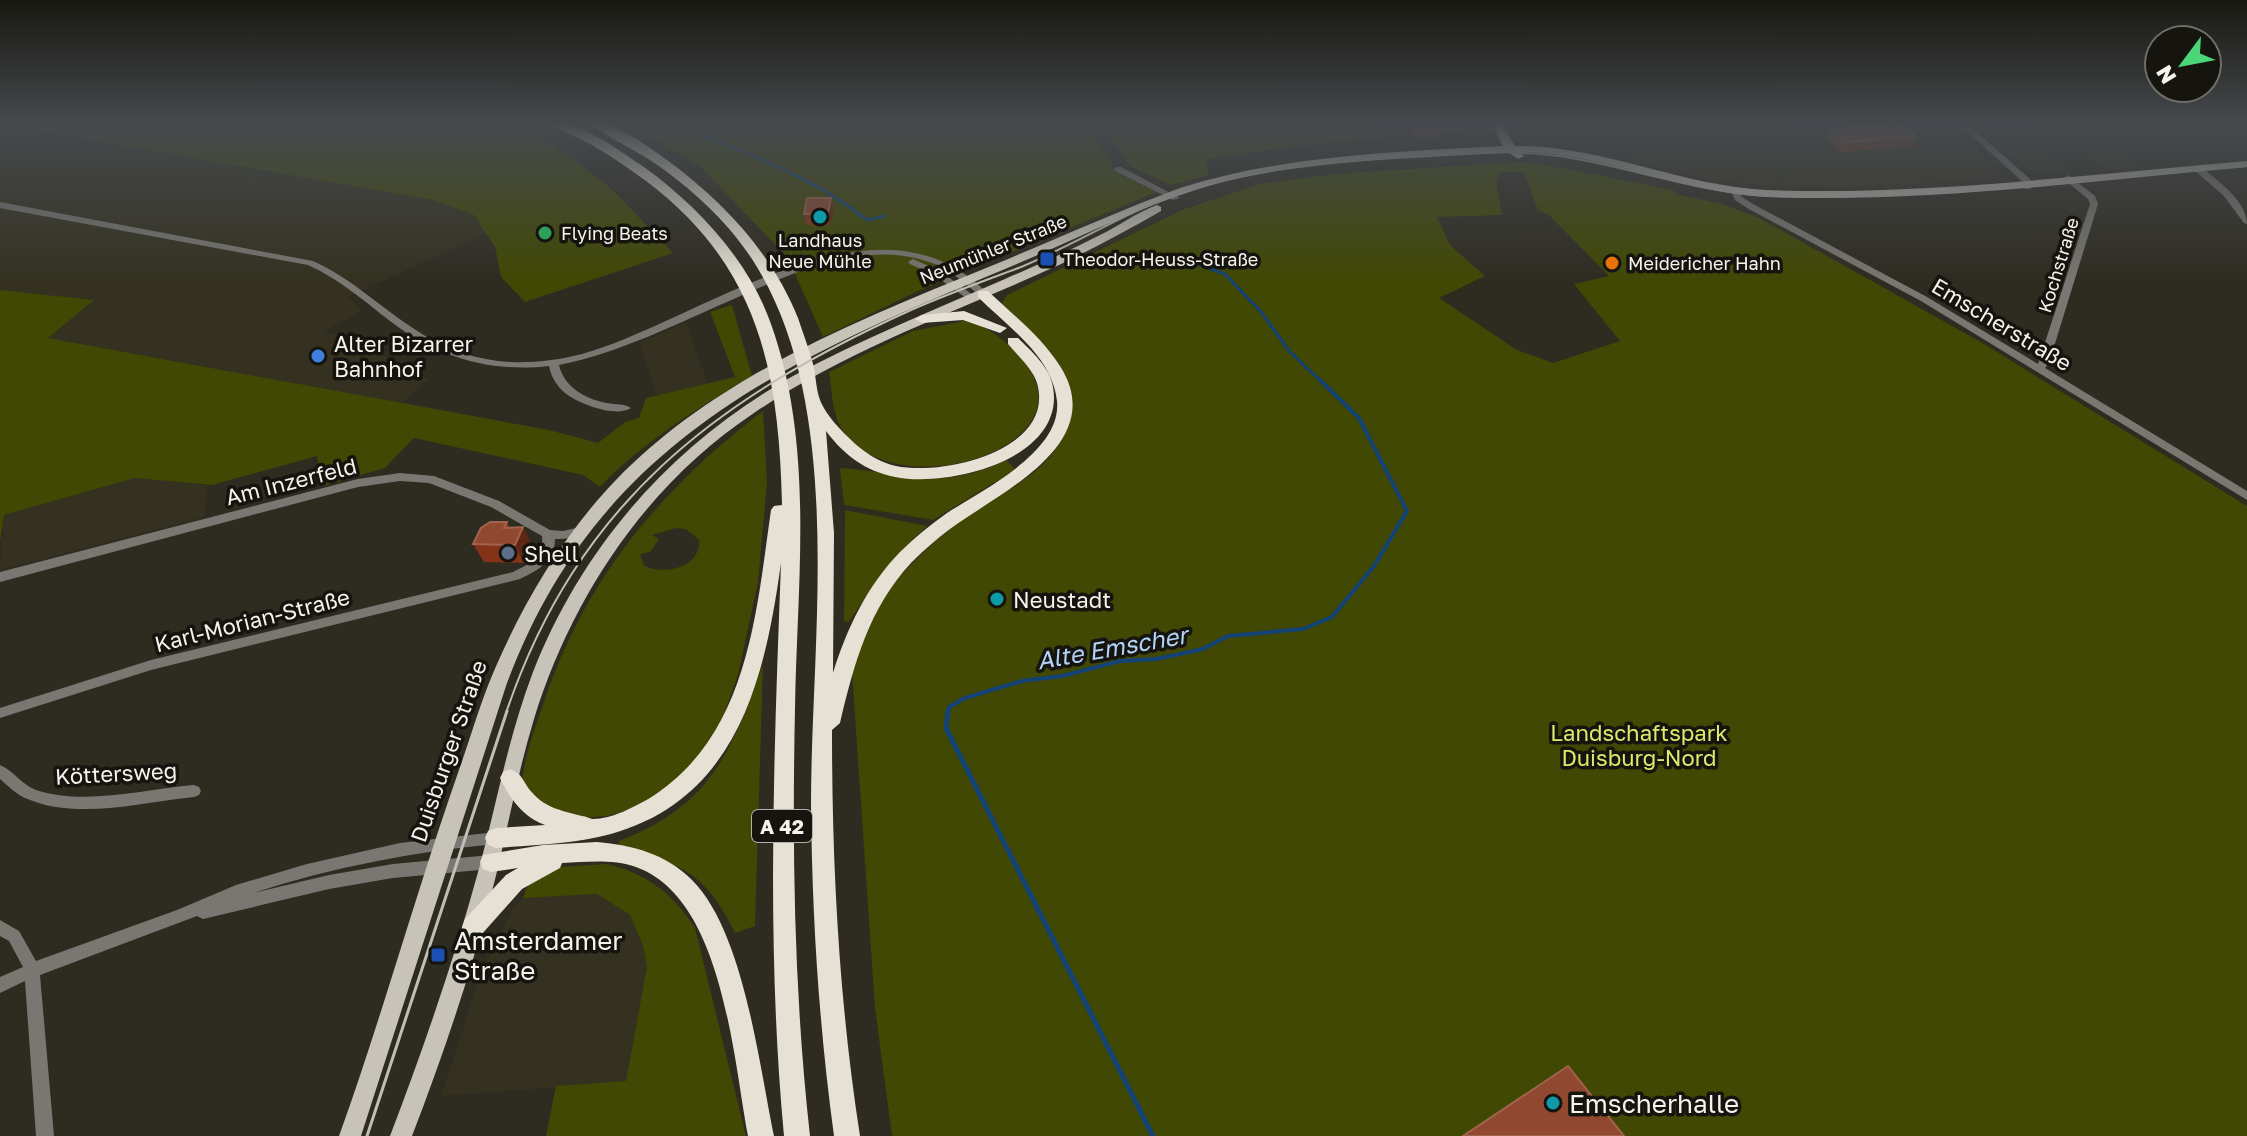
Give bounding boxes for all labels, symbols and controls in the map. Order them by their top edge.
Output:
north arrow [2143,24,2223,104]
text: N [2150,61,2181,89]
marker: Landhaus Neue Mühle [811,208,829,226]
street label: Neumühler Straße [916,209,1070,289]
street label: Kochstraße [2033,215,2083,315]
place label: Flying Beats [561,222,668,244]
marker: Flying Beats [536,224,554,242]
place label: Landhaus Neue Mühle [768,229,872,272]
place label: Theodor-Heuss-Straße [1063,248,1258,270]
marker: Theodor-Heuss-Straße [1038,250,1056,268]
place label: Meidericher Hahn [1628,252,1781,274]
marker: Meidericher Hahn [1603,254,1621,272]
street label: Emscherstraße [1927,272,2077,376]
place label: Alter Bizarrer Bahnhof [334,330,474,382]
marker: Alter Bizarrer Bahnhof [309,347,327,365]
street label: Am Inzerfeld [223,452,359,510]
place label: Shell [524,540,578,567]
marker: Shell [499,544,517,562]
street label: Karl-Morian-Straße [152,583,352,657]
place label: Neustadt [1013,586,1111,613]
marker: Neustadt [988,590,1006,608]
water label: Alte Emscher [1035,619,1193,674]
street label: Duisburger Straße [404,656,492,846]
park label: Landschaftspark Duisburg-Nord [1550,719,1728,771]
street label: Köttersweg [54,756,178,790]
road number: A 42 [752,810,812,842]
place label: Amsterdamer Straße [454,925,622,986]
marker: Amsterdamer Straße [429,946,447,964]
place label: Emscherhalle [1569,1088,1739,1119]
marker: Emscherhalle [1544,1094,1562,1112]

